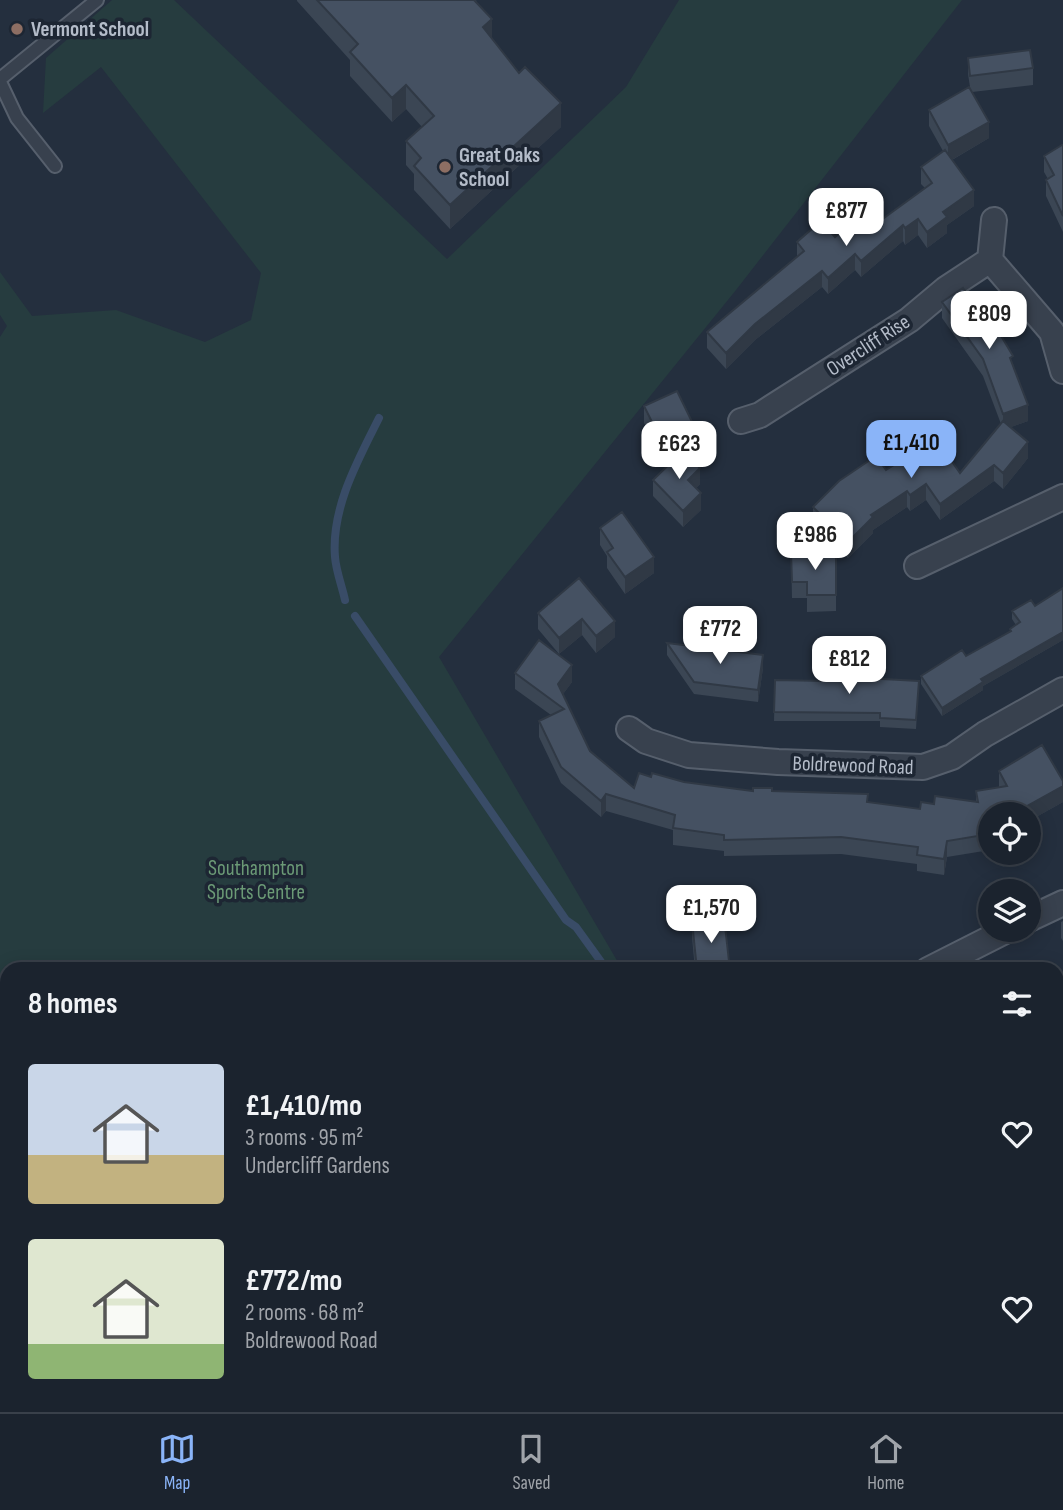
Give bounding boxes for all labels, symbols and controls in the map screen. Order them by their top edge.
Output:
place label: Vermont School [31,17,149,42]
marker: Vermont School [9,21,25,37]
place label: Great Oaks School [459,143,540,192]
marker: Great Oaks School [437,159,453,175]
pin: £877 [805,188,887,248]
text: £877 [825,197,867,225]
pin: £809 [948,292,1030,351]
text: £809 [967,300,1011,328]
street label: Overcliff Rise [822,309,915,382]
pin: £1,410 [854,420,968,480]
pin: £623 [638,421,720,481]
text: £1,410 [882,429,940,457]
text: £623 [657,430,701,458]
pin: £986 [774,512,856,572]
text: £986 [793,521,837,549]
pin: £772 [679,606,761,666]
text: £772 [699,615,741,643]
pin: £812 [808,636,890,696]
text: £812 [828,645,870,673]
street label: Boldrewood Road [792,751,914,780]
map controls [978,802,1041,942]
button: locate [978,802,1041,865]
park label: Southampton Sports Centre [207,856,305,905]
button: layers [978,879,1041,942]
pin: £1,570 [654,886,768,945]
text: £1,570 [682,894,740,922]
icon: filters [998,985,1036,1023]
text: 8 homes [28,986,117,1022]
text: £1,410/mo [245,1088,362,1124]
icon: home [84,1092,168,1176]
icon: heart [998,1115,1036,1153]
text: 3 rooms · 95 m² [245,1124,364,1152]
text: Undercliff Gardens [245,1152,390,1180]
text: £772/mo [245,1263,342,1299]
icon: home [84,1267,168,1351]
icon: heart [998,1290,1036,1328]
text: 2 rooms · 68 m² [245,1299,364,1327]
text: Boldrewood Road [245,1327,378,1355]
tab: Map [158,1430,196,1495]
tab: Saved [512,1430,551,1495]
tab: Home [867,1430,905,1495]

